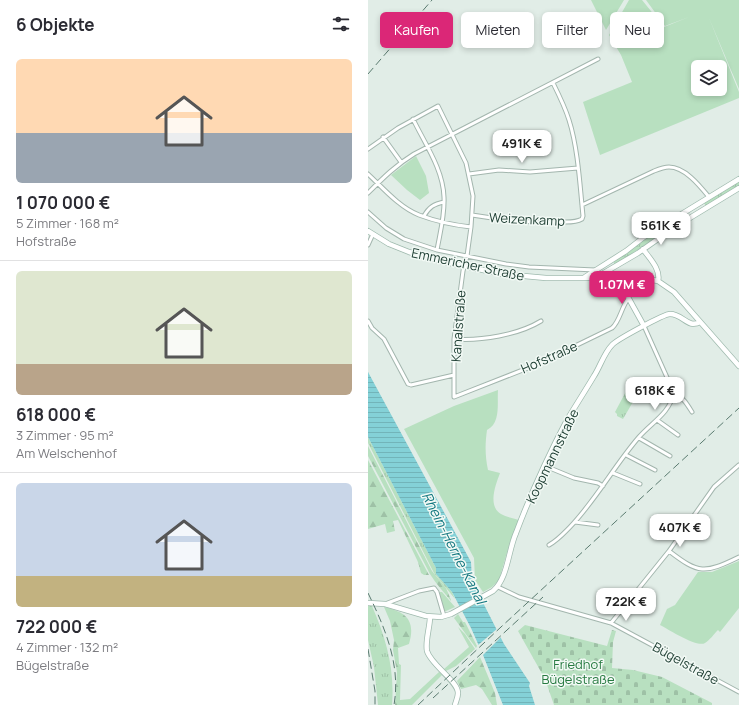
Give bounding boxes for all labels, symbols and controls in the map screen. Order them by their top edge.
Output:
chip: Kaufen [380,12,453,48]
chip: Mieten [461,12,534,48]
chip: Filter [542,12,602,48]
chip: Neu [610,12,664,48]
text: 6 Objekte [16,13,95,36]
icon: filters [330,13,352,35]
map controls [691,60,727,96]
button: layers [691,60,727,96]
icon: home [148,85,220,157]
pin: 491K € [489,130,555,164]
text: 491K € [502,134,542,152]
text: 1 070 000 € [16,191,110,214]
street label: Weizenkamp [489,208,566,230]
pin: 561K € [628,212,694,246]
text: 5 Zimmer · 168 m² [16,214,119,232]
text: 561K € [641,216,681,234]
text: Hofstraße [16,232,76,250]
street label: Emmericher Straße [410,243,526,285]
pin: 1.07M € [585,271,659,305]
text: 1.07M € [598,275,646,293]
street label: Kanalstraße [447,289,470,363]
icon: home [148,297,220,369]
street label: Hofstraße [518,336,581,377]
pin: 618K € [622,377,688,411]
text: 618K € [634,381,676,399]
text: 618 000 € [16,403,96,426]
street label: Koopmannstraße [521,405,583,506]
text: 3 Zimmer · 95 m² [16,426,114,444]
text: Am Welschenhof [16,444,117,462]
water label: Rhein-Herne-Kanal [418,488,492,609]
icon: home [148,509,220,581]
pin: 407K € [647,514,713,548]
text: 407K € [658,518,702,536]
pin: 722K € [593,588,659,622]
text: 722K € [605,592,647,610]
text: 722 000 € [16,615,97,638]
street label: Bügelstraße [650,637,723,689]
text: 4 Zimmer · 132 m² [16,638,118,656]
park label: Friedhof Bügelstraße [541,655,615,688]
text: Bügelstraße [16,656,89,674]

